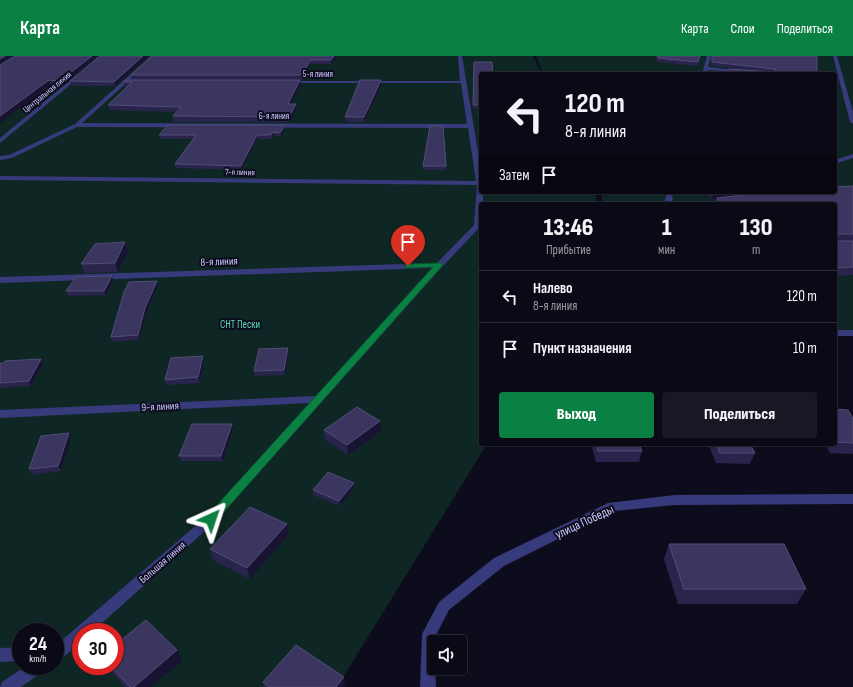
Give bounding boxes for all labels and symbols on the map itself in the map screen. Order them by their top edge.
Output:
street label: Центральная линия [21,69,74,115]
street label: 5-я линия [303,69,334,80]
street label: 6-я линия [259,111,290,122]
street label: 7-я линия [225,167,255,178]
pin [391,225,425,266]
street label: 8-я линия [200,254,238,269]
park label: СНТ Пески [220,318,260,331]
street label: 9-я линия [141,399,179,414]
position arrow [190,498,232,540]
street label: улица Победы [552,501,616,542]
street label: Большая линия [136,539,188,586]
speed limit sign: 30 [72,623,124,675]

